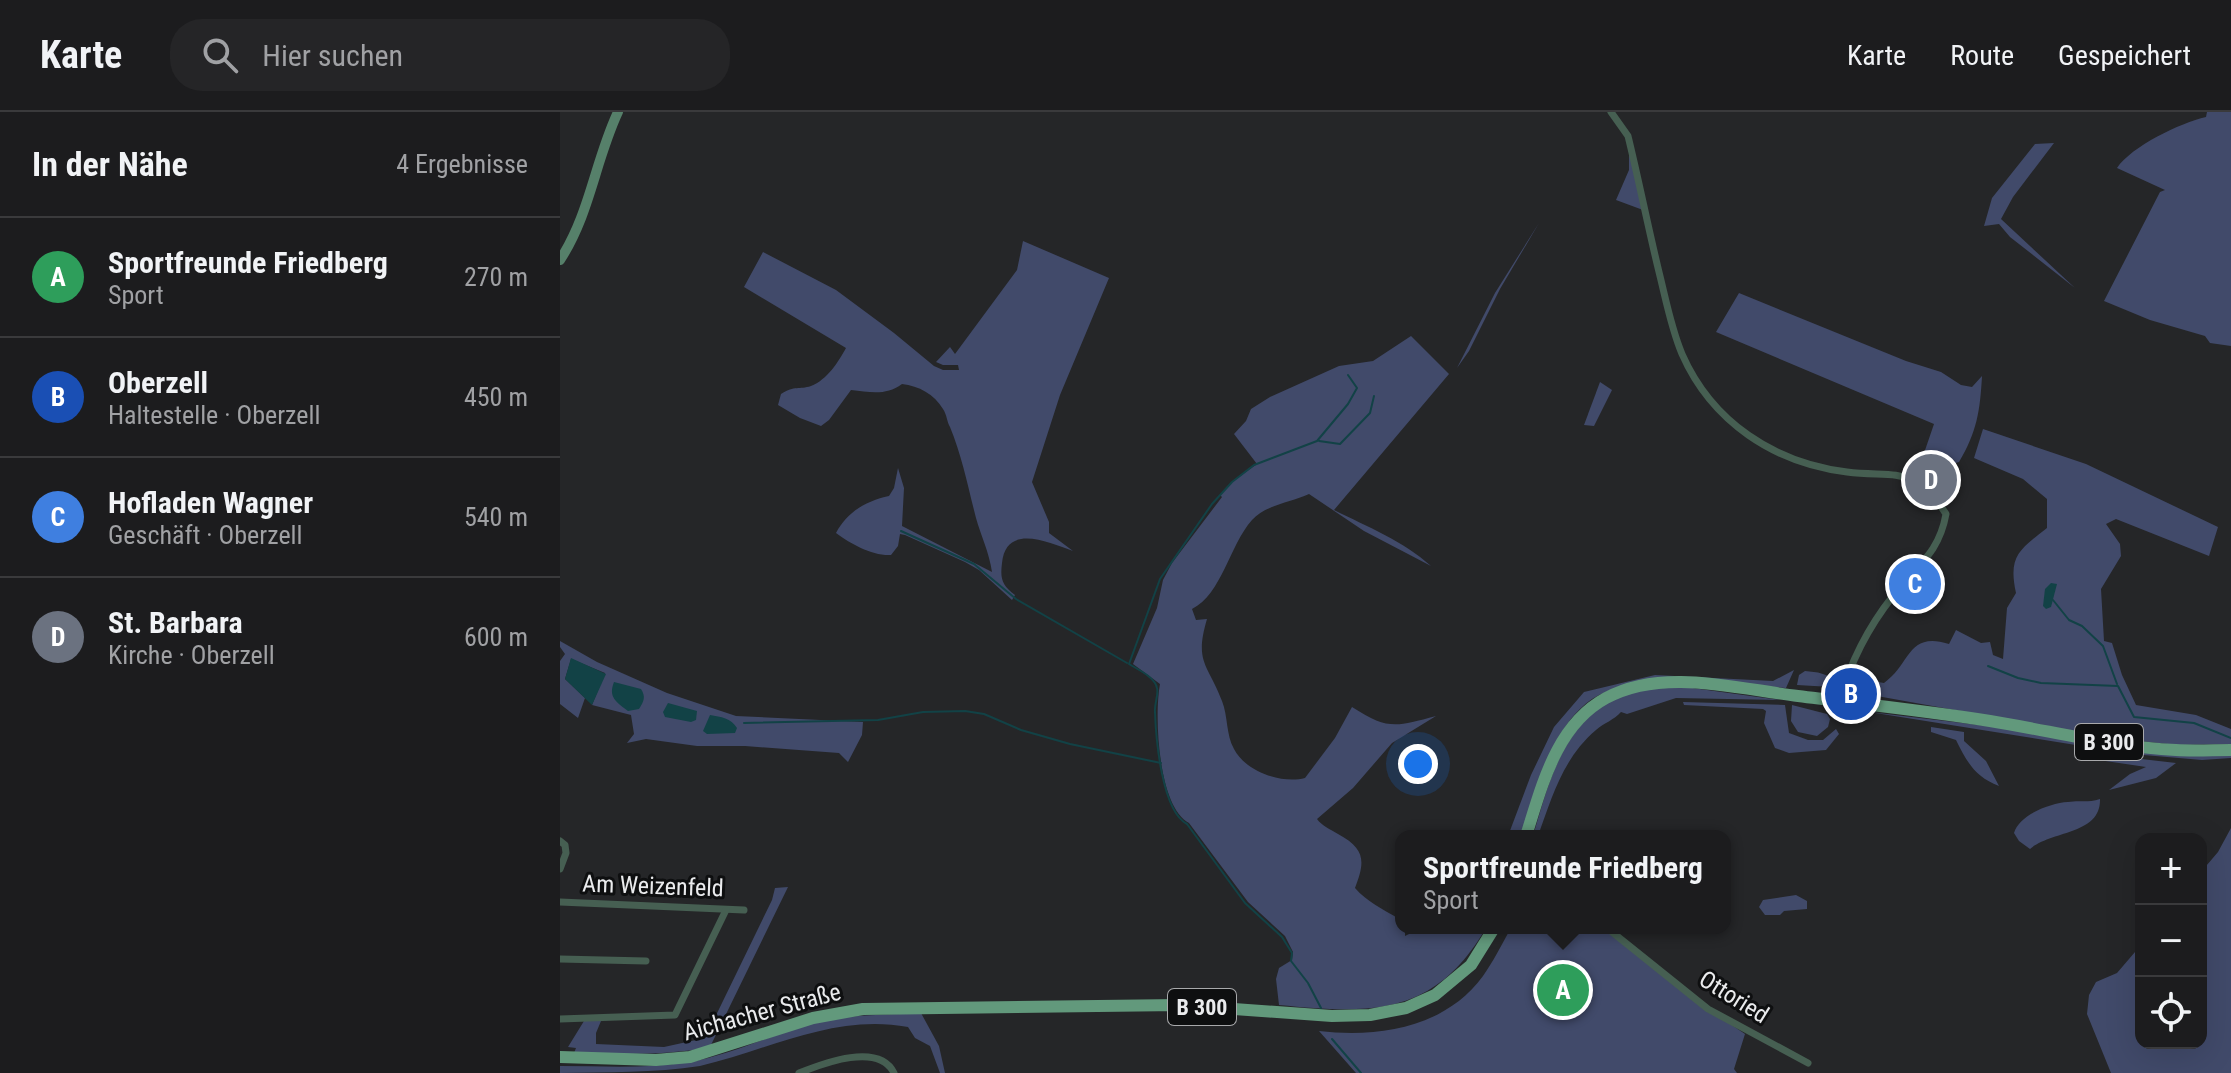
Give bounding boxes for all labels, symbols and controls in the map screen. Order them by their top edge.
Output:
search box [170,19,730,91]
text: Karte [40,33,122,77]
icon: search [198,33,242,77]
text: Hier suchen [262,38,403,73]
text: Karte [1847,39,1906,72]
text: Route [1950,39,2014,72]
text: Gespeichert [2058,39,2191,72]
text: In der Nähe [32,144,188,184]
text: 4 Ergebnisse [396,149,528,179]
text: Sportfreunde Friedberg [108,245,388,280]
text: A [50,262,66,292]
text: 270 m [464,262,528,292]
text: Sport [108,280,164,310]
text: Oberzell [108,365,208,400]
text: B [51,382,65,412]
text: 450 m [464,382,528,412]
text: Haltestelle · Oberzell [108,400,320,430]
pin: D [1905,450,1957,510]
text: Hofladen Wagner [108,485,313,520]
text: C [51,502,65,532]
text: 540 m [464,502,528,532]
text: Geschäft · Oberzell [108,520,303,550]
pin: C [1889,554,1941,614]
text: St. Barbara [108,605,243,640]
text: D [51,622,65,652]
text: 600 m [464,622,528,652]
text: Kirche · Oberzell [108,640,275,670]
pin: B [1825,664,1877,724]
road number: B 300 [2075,724,2143,760]
your location [1398,744,1438,784]
popup [1395,830,1731,934]
map controls [2135,833,2207,1049]
button: + [2135,833,2207,905]
text: Sportfreunde Friedberg [1423,850,1703,885]
street label: Am Weizenfeld [582,870,724,902]
text: Sport [1423,885,1479,915]
button: − [2135,905,2207,977]
pin: A [1537,960,1589,1020]
street label: Ottoried [1694,965,1774,1029]
button: locate [2135,977,2207,1049]
street label: Aichacher Straße [680,978,844,1046]
road number: B 300 [1168,989,1236,1025]

